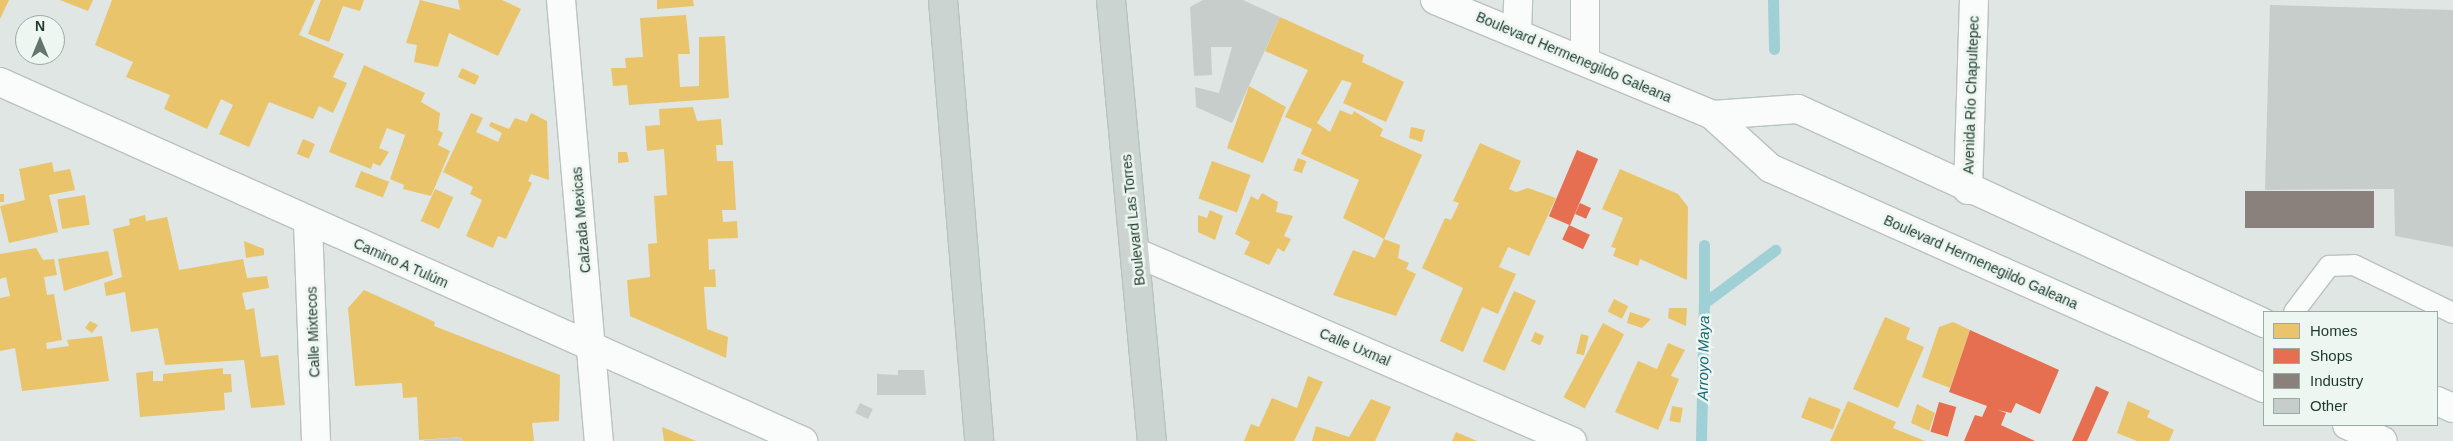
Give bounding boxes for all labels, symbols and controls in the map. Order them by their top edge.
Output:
street label: Boulevard Hermenegildo Galeana [1474,8,1674,106]
north arrow [15,15,65,65]
street label: Avenida Río Chapultepec [1960,15,1982,175]
text: N [35,18,45,34]
street label: Boulevard Las Torres [1118,153,1148,287]
street label: Calzada Mexicas [568,166,594,274]
street label: Boulevard Hermenegildo Galeana [1881,211,2081,313]
street label: Camino A Tulúm [350,234,452,292]
street label: Calle Mixtecos [303,286,323,378]
legend [2263,311,2438,426]
water label: Arroyo Maya [1693,315,1713,401]
text: Homes [2310,322,2358,339]
street label: Calle Uxmal [1317,325,1393,369]
text: Shops [2310,347,2353,364]
text: Industry [2310,372,2363,389]
text: Other [2310,397,2348,414]

